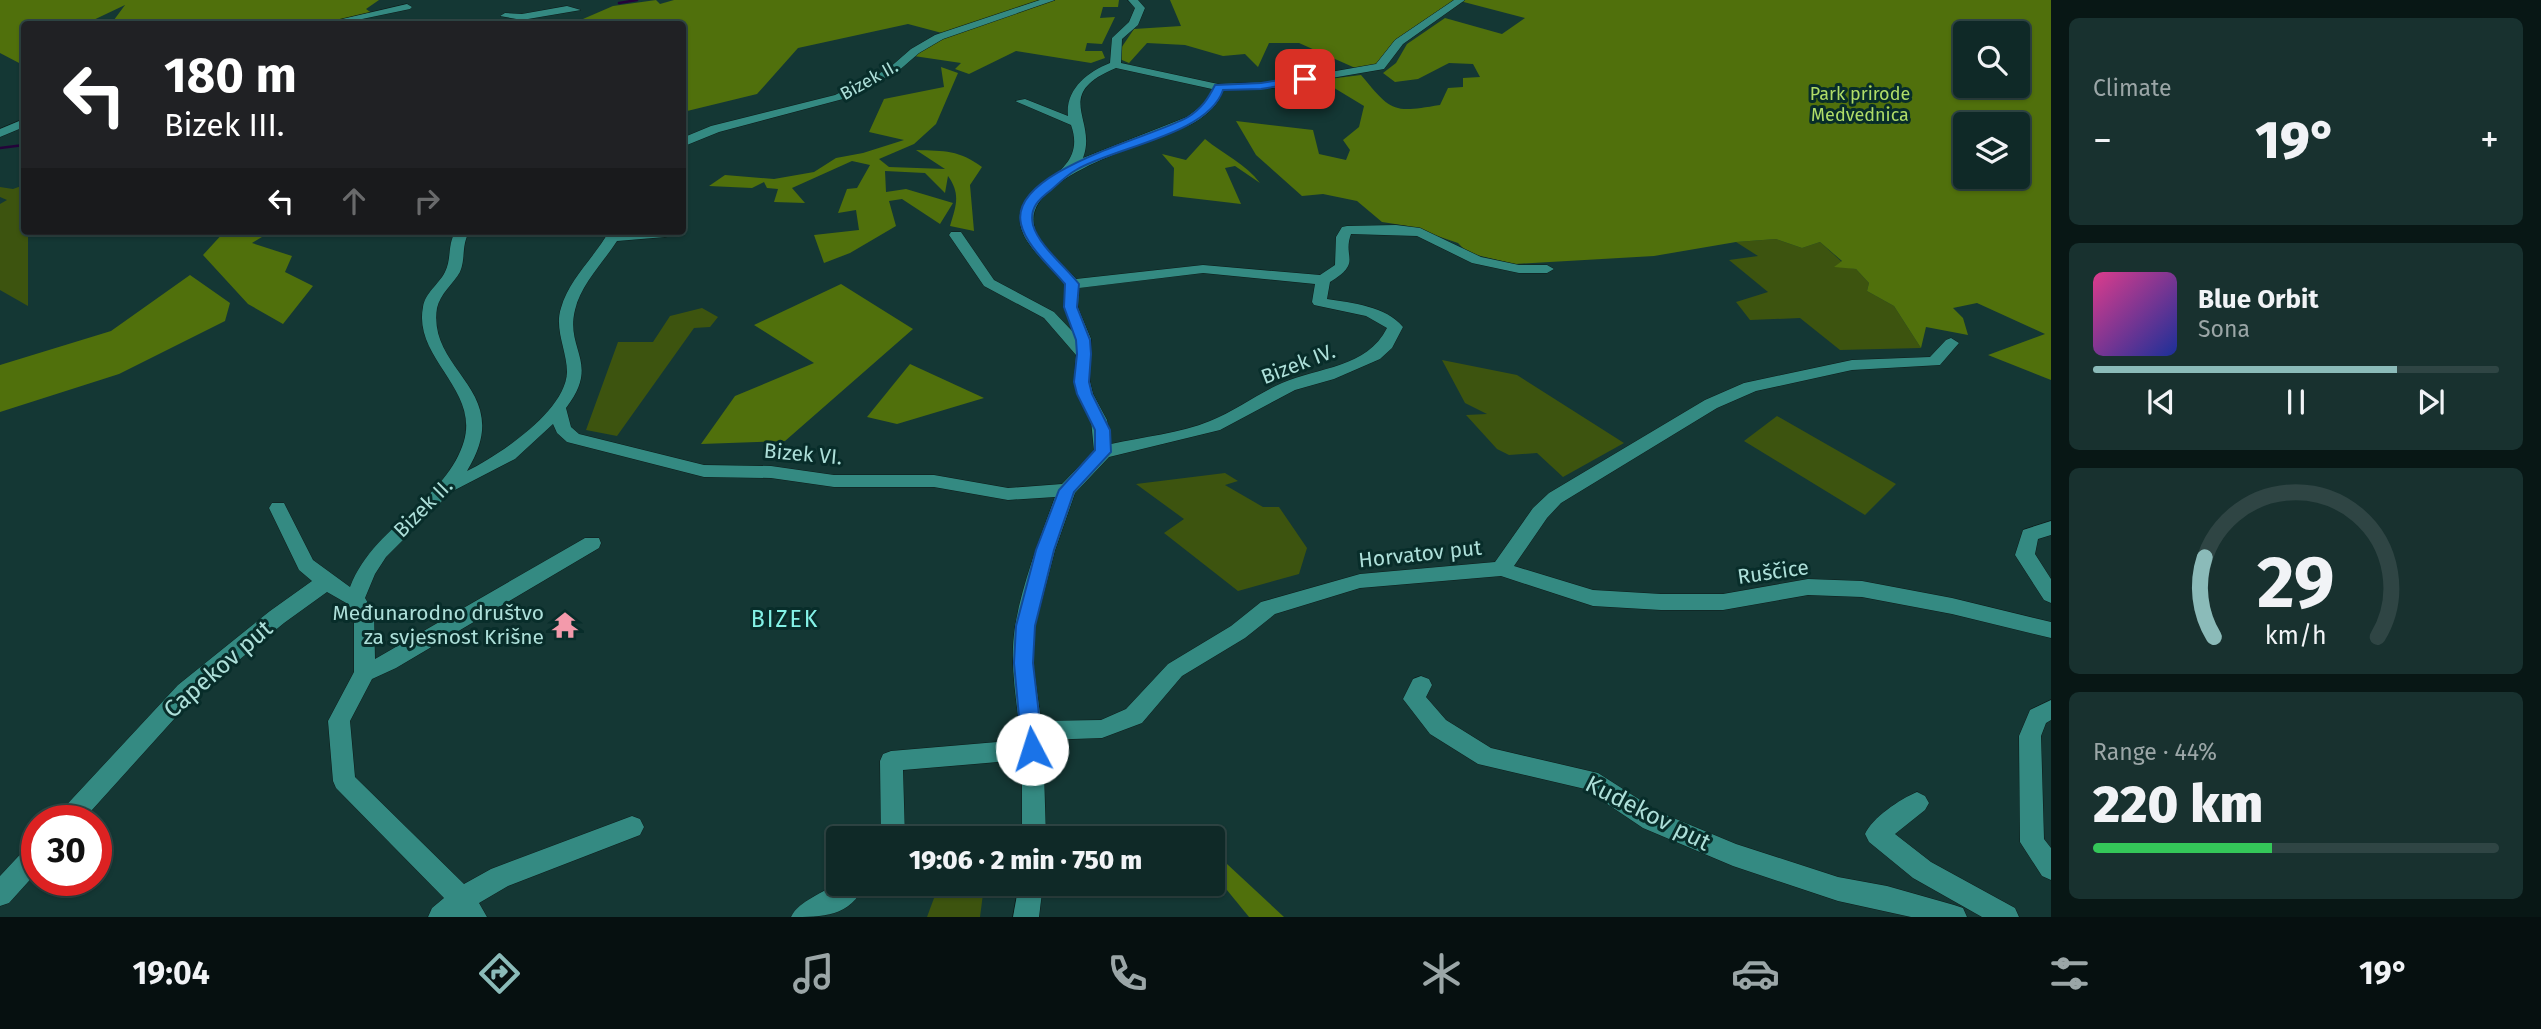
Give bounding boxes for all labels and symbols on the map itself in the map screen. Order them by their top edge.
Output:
pin [1275,49,1335,109]
street label: Bizek II. [836,55,902,105]
park label: Park prirode Medvednica [1810,83,1910,126]
street label: Bizek IV. [1257,338,1339,390]
street label: Bizek VI. [763,438,843,470]
street label: Bizek II. [388,473,458,543]
street label: Horvatov put [1357,535,1483,573]
street label: Ruščice [1736,554,1810,590]
place label: Međunarodno društvo za svjesnost Krišne [332,600,544,650]
district label: BIZEK [751,605,819,633]
temple icon: Međunarodno društvo za svjesnost Krišne [550,610,580,640]
street label: Capekov put [158,614,278,724]
position arrow [995,712,1069,786]
street label: Kudekov put [1581,770,1715,857]
speed limit sign: 30 [21,805,112,896]

